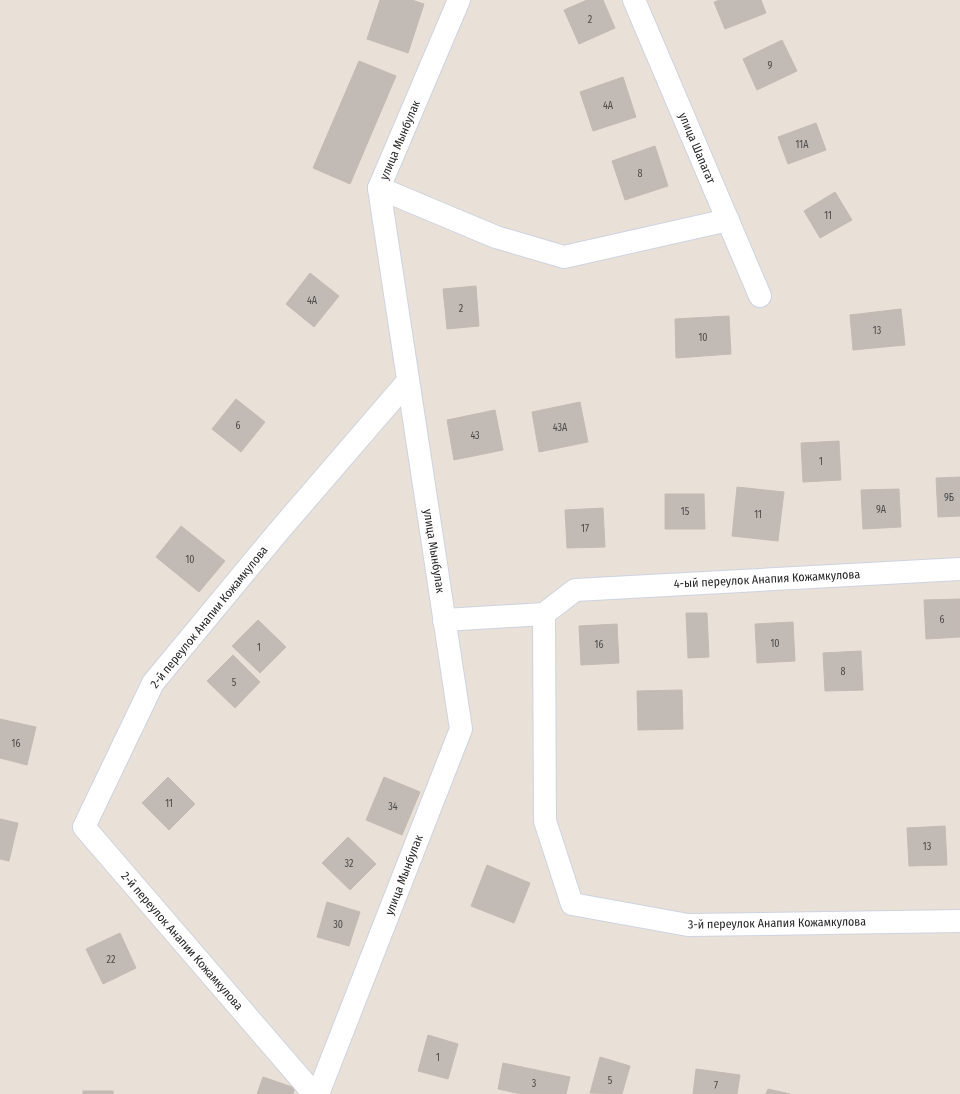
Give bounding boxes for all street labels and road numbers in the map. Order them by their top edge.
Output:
street label: улица Мынбулак [377,98,423,182]
street label: улица Шапагат [676,110,718,186]
street label: улица Мынбулак [420,508,448,594]
street label: 2-й переулок Анапии Кожамкулова [147,543,271,691]
street label: 4-ый переулок Анапия Кожамкулова [673,567,861,591]
street label: улица Мынбулак [382,833,426,917]
street label: 2-й переулок Анапии Кожамкулова [118,869,246,1013]
street label: 3-й переулок Анапия Кожамкулова [688,914,866,932]

